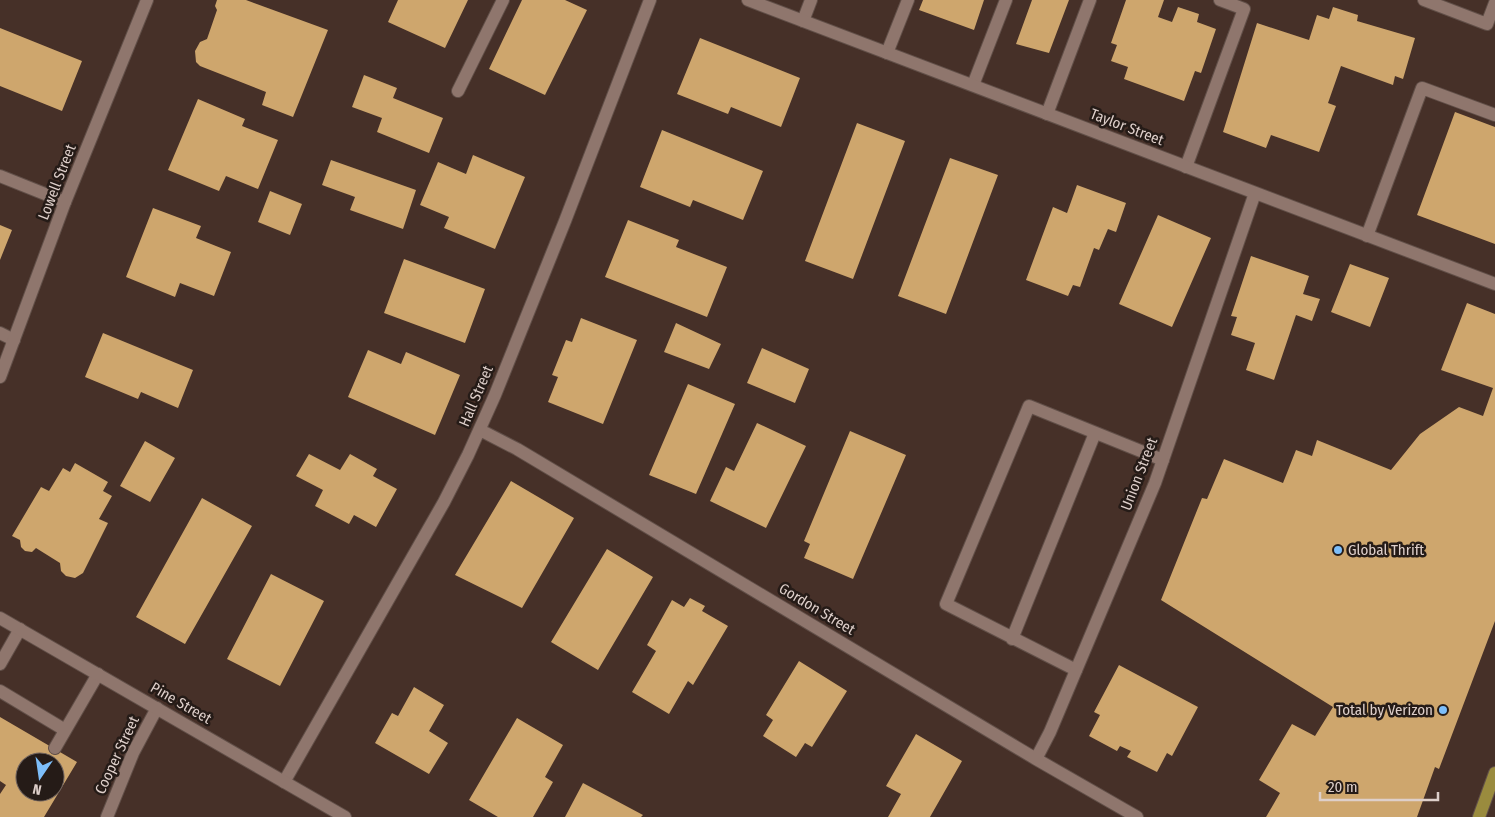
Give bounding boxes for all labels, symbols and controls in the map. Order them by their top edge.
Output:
street label: Taylor Street [1088,105,1166,149]
street label: Lowell Street [34,141,80,222]
street label: Hall Street [455,363,497,429]
street label: Union Street [1117,435,1161,513]
place label: Global Thrift [1348,541,1424,559]
marker: Global Thrift [1332,544,1344,556]
street label: Gordon Street [776,579,858,639]
street label: Pine Street [147,678,215,728]
place label: Total by Verizon [1336,701,1433,719]
marker: Total by Verizon [1437,704,1449,716]
street label: Cooper Street [91,713,143,797]
north arrow [15,752,65,802]
scale bar [1320,770,1438,802]
text: 20 m [1328,778,1358,796]
text: N [31,780,43,798]

